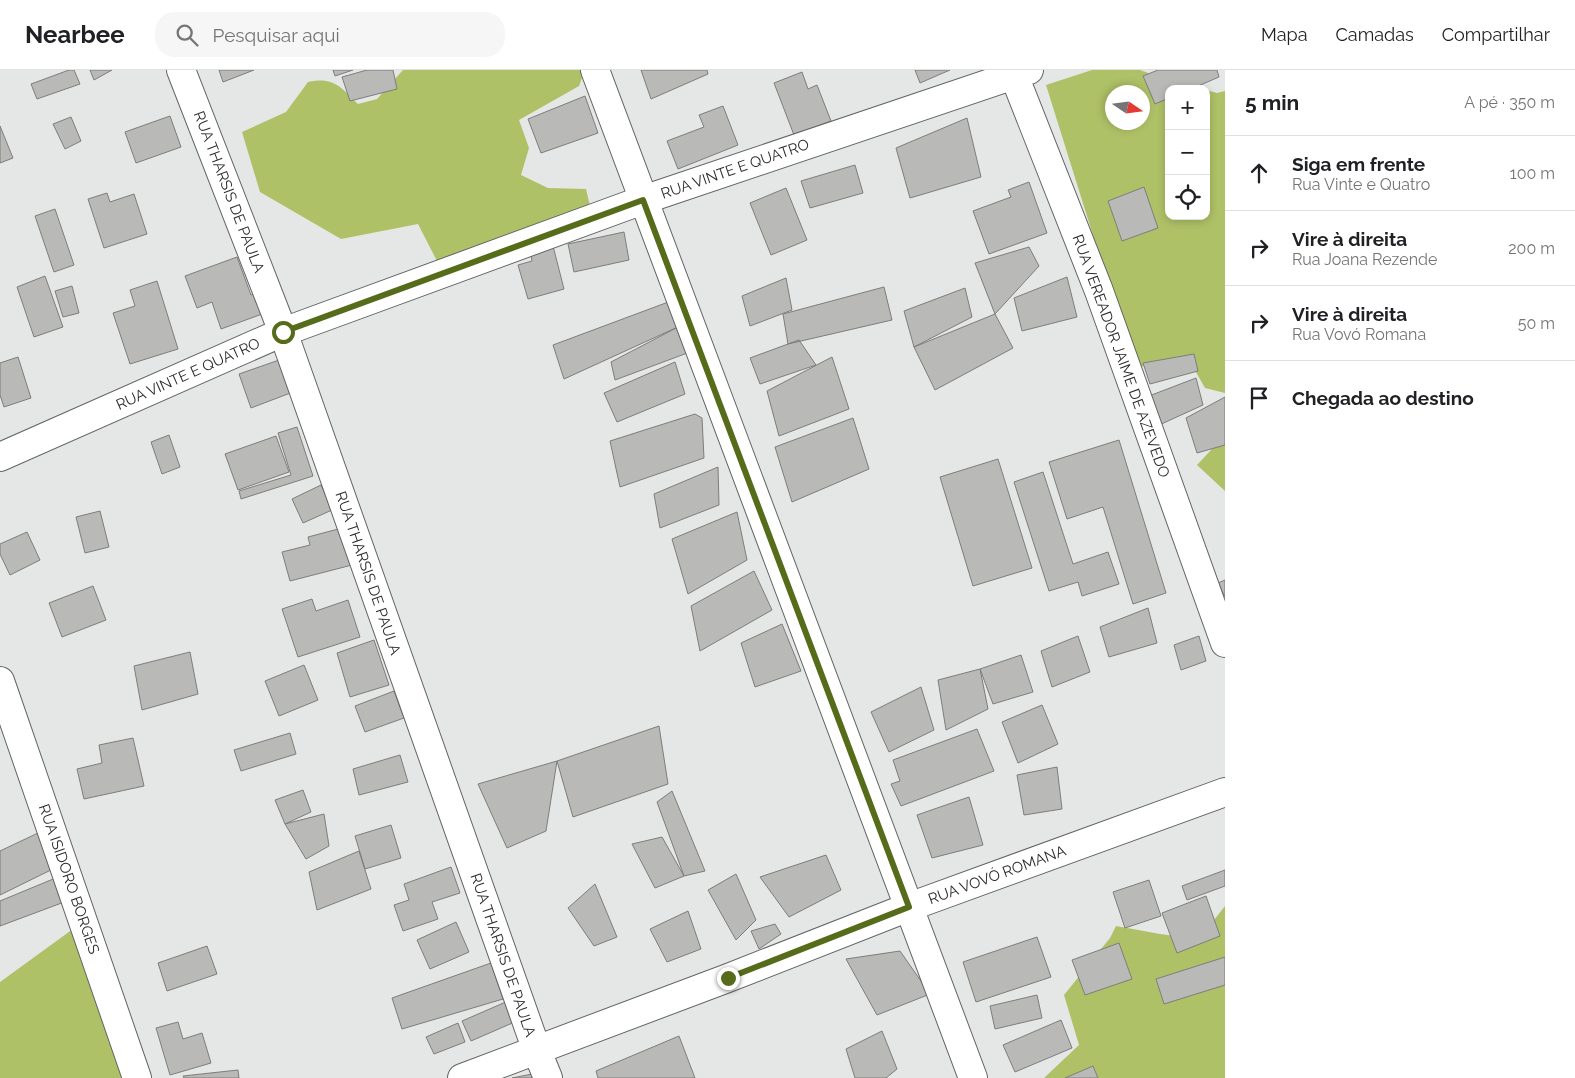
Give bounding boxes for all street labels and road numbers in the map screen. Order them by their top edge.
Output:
street label: RUA THARSIS DE PAULA [190,109,268,275]
street label: RUA VINTE E QUATRO [658,135,812,203]
street label: RUA VEREADOR JAIME DE AZEVEDO [1069,232,1173,480]
street label: RUA VINTE E QUATRO [113,334,263,414]
street label: RUA THARSIS DE PAULA [332,489,404,657]
street label: RUA ISIDORO BORGES [35,802,103,956]
street label: RUA VOVÓ ROMANA [926,842,1068,908]
street label: RUA THARSIS DE PAULA [467,871,539,1039]

